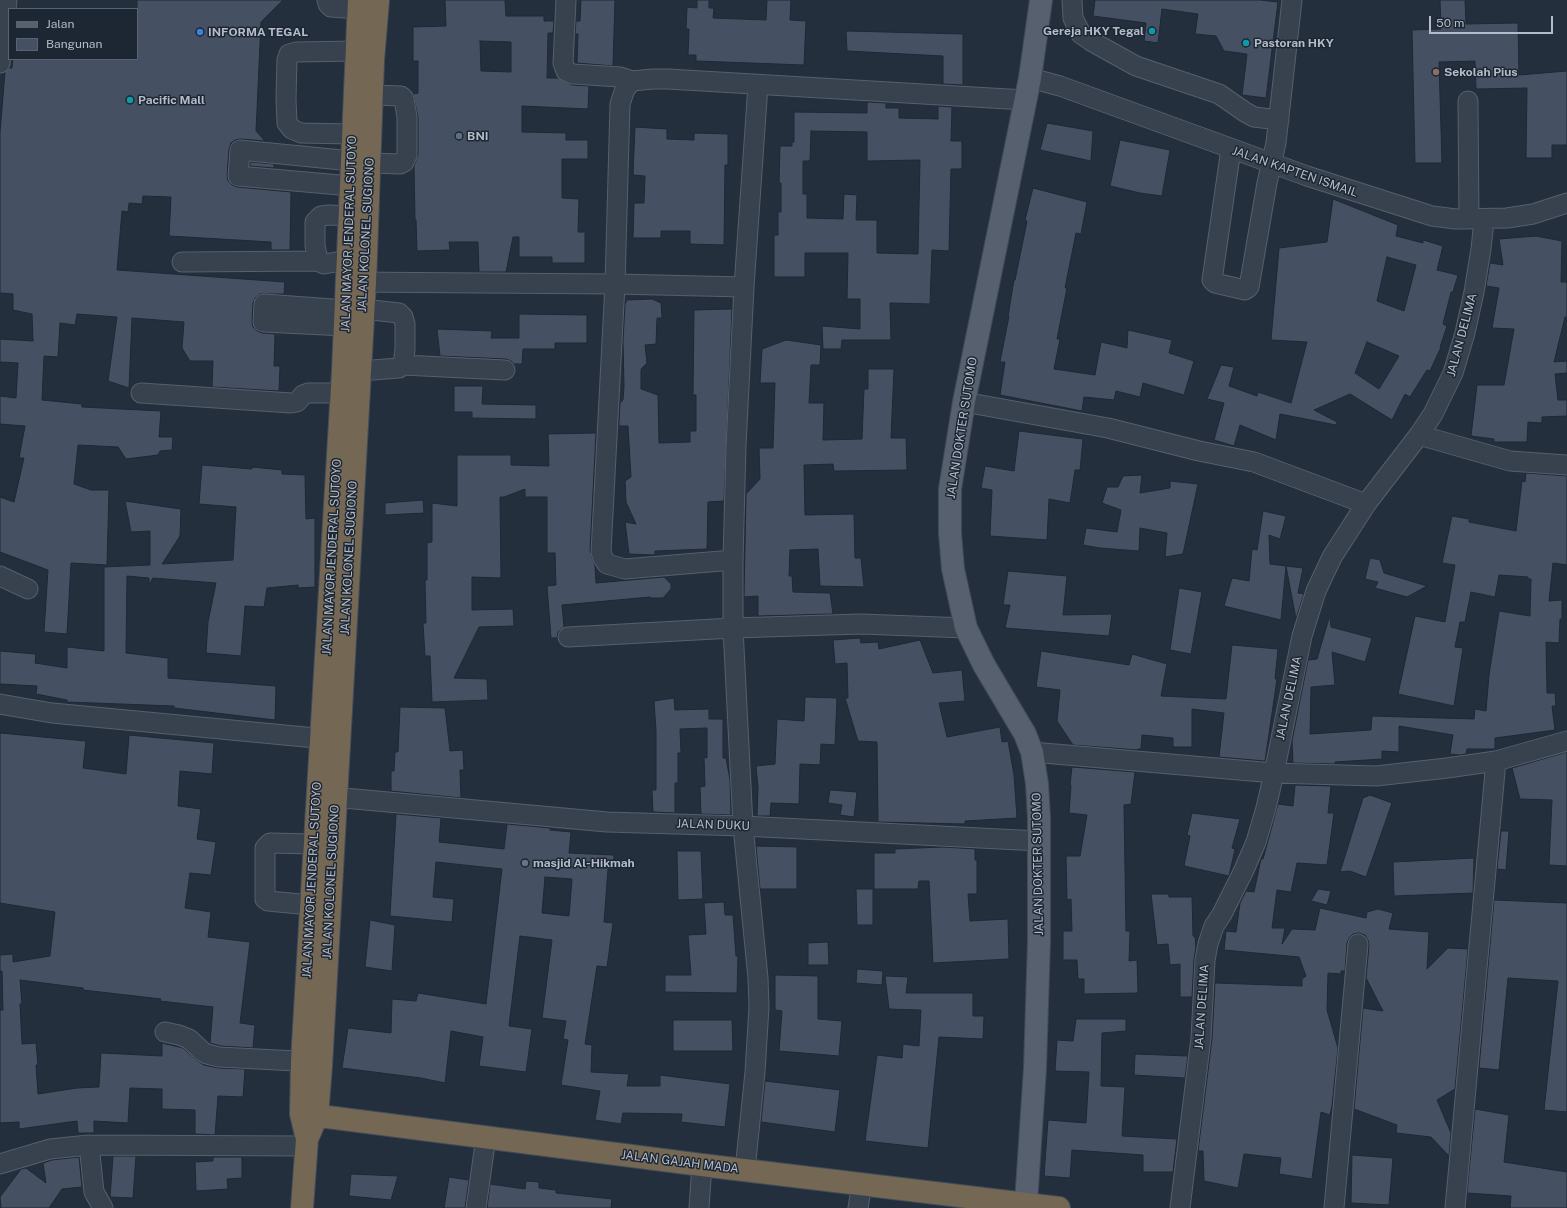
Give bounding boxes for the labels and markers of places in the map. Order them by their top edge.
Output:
place label: Gereja HKY Tegal [1043,24,1144,38]
place label: INFORMA TEGAL [208,25,308,39]
marker: Gereja HKY Tegal [1147,26,1157,36]
marker: INFORMA TEGAL [195,27,205,37]
place label: Pastoran HKY [1254,36,1334,50]
marker: Pastoran HKY [1241,38,1251,48]
place label: Sekolah Pius [1444,65,1518,79]
marker: Sekolah Pius [1431,67,1441,77]
place label: Pacific Mall [138,93,205,107]
marker: Pacific Mall [125,95,135,105]
place label: BNI [467,129,488,143]
marker: BNI [454,131,464,141]
place label: masjid Al-Hikmah [533,856,635,870]
marker: masjid Al-Hikmah [520,858,530,868]

